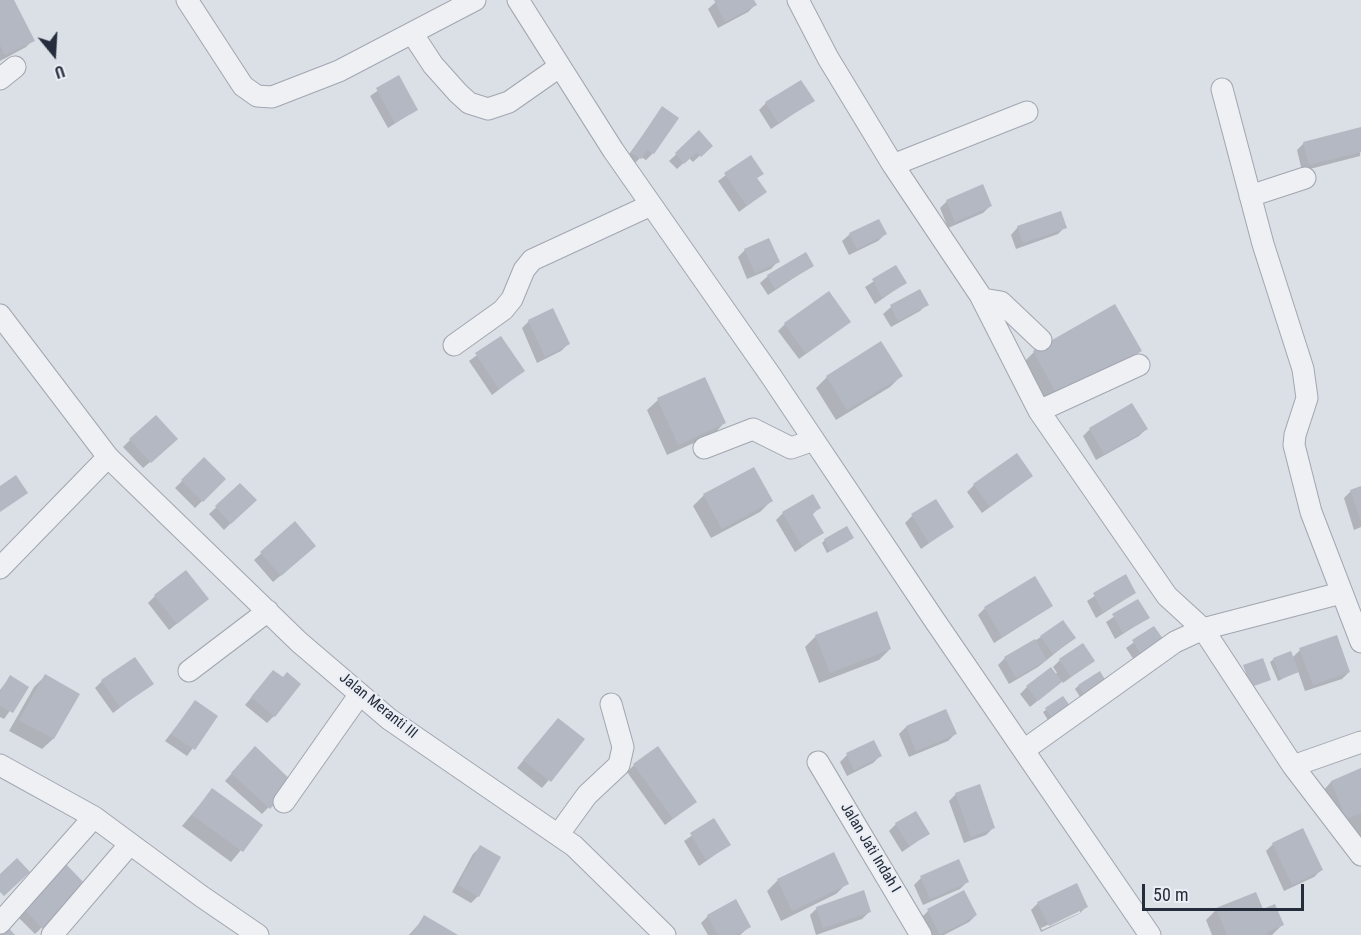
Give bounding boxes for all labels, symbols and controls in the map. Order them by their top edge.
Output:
north arrow [24,24,84,84]
text: U [52,61,67,82]
street label: Jalan Meranti III [335,669,421,743]
street label: Jalan Jati Indah I [836,800,904,896]
scale bar [1145,872,1307,910]
text: 50 m [1153,884,1188,905]

